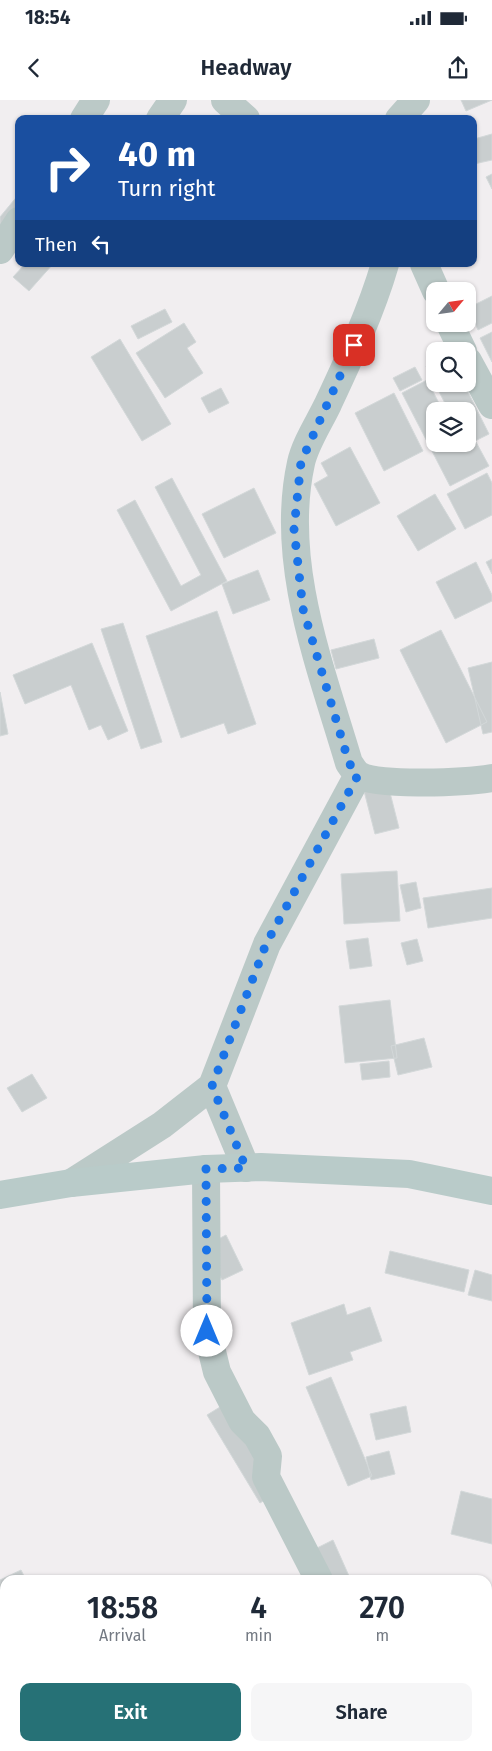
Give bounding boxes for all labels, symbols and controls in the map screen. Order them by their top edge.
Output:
text: 18:54 [25,6,71,29]
icon: back [20,54,48,82]
text: Headway [201,54,291,81]
icon: share [444,54,472,82]
text: 40 m [118,133,196,175]
icon: right [35,135,100,200]
text: Turn right [118,175,215,202]
icon: left [87,230,115,258]
text: Then [35,233,77,256]
north arrow [426,282,476,332]
map controls [426,282,476,452]
pin [333,324,375,366]
icon: arrive [340,331,368,359]
button: search [426,342,476,392]
button: layers [426,402,476,452]
position arrow [180,1304,232,1356]
text: 18:58 [87,1590,158,1626]
text: 4 [250,1590,267,1626]
text: 270 [359,1590,405,1626]
text: Arrival [99,1626,146,1645]
text: min [245,1626,272,1645]
text: m [375,1626,389,1645]
button: Exit [20,1683,241,1741]
button: Share [251,1683,472,1741]

